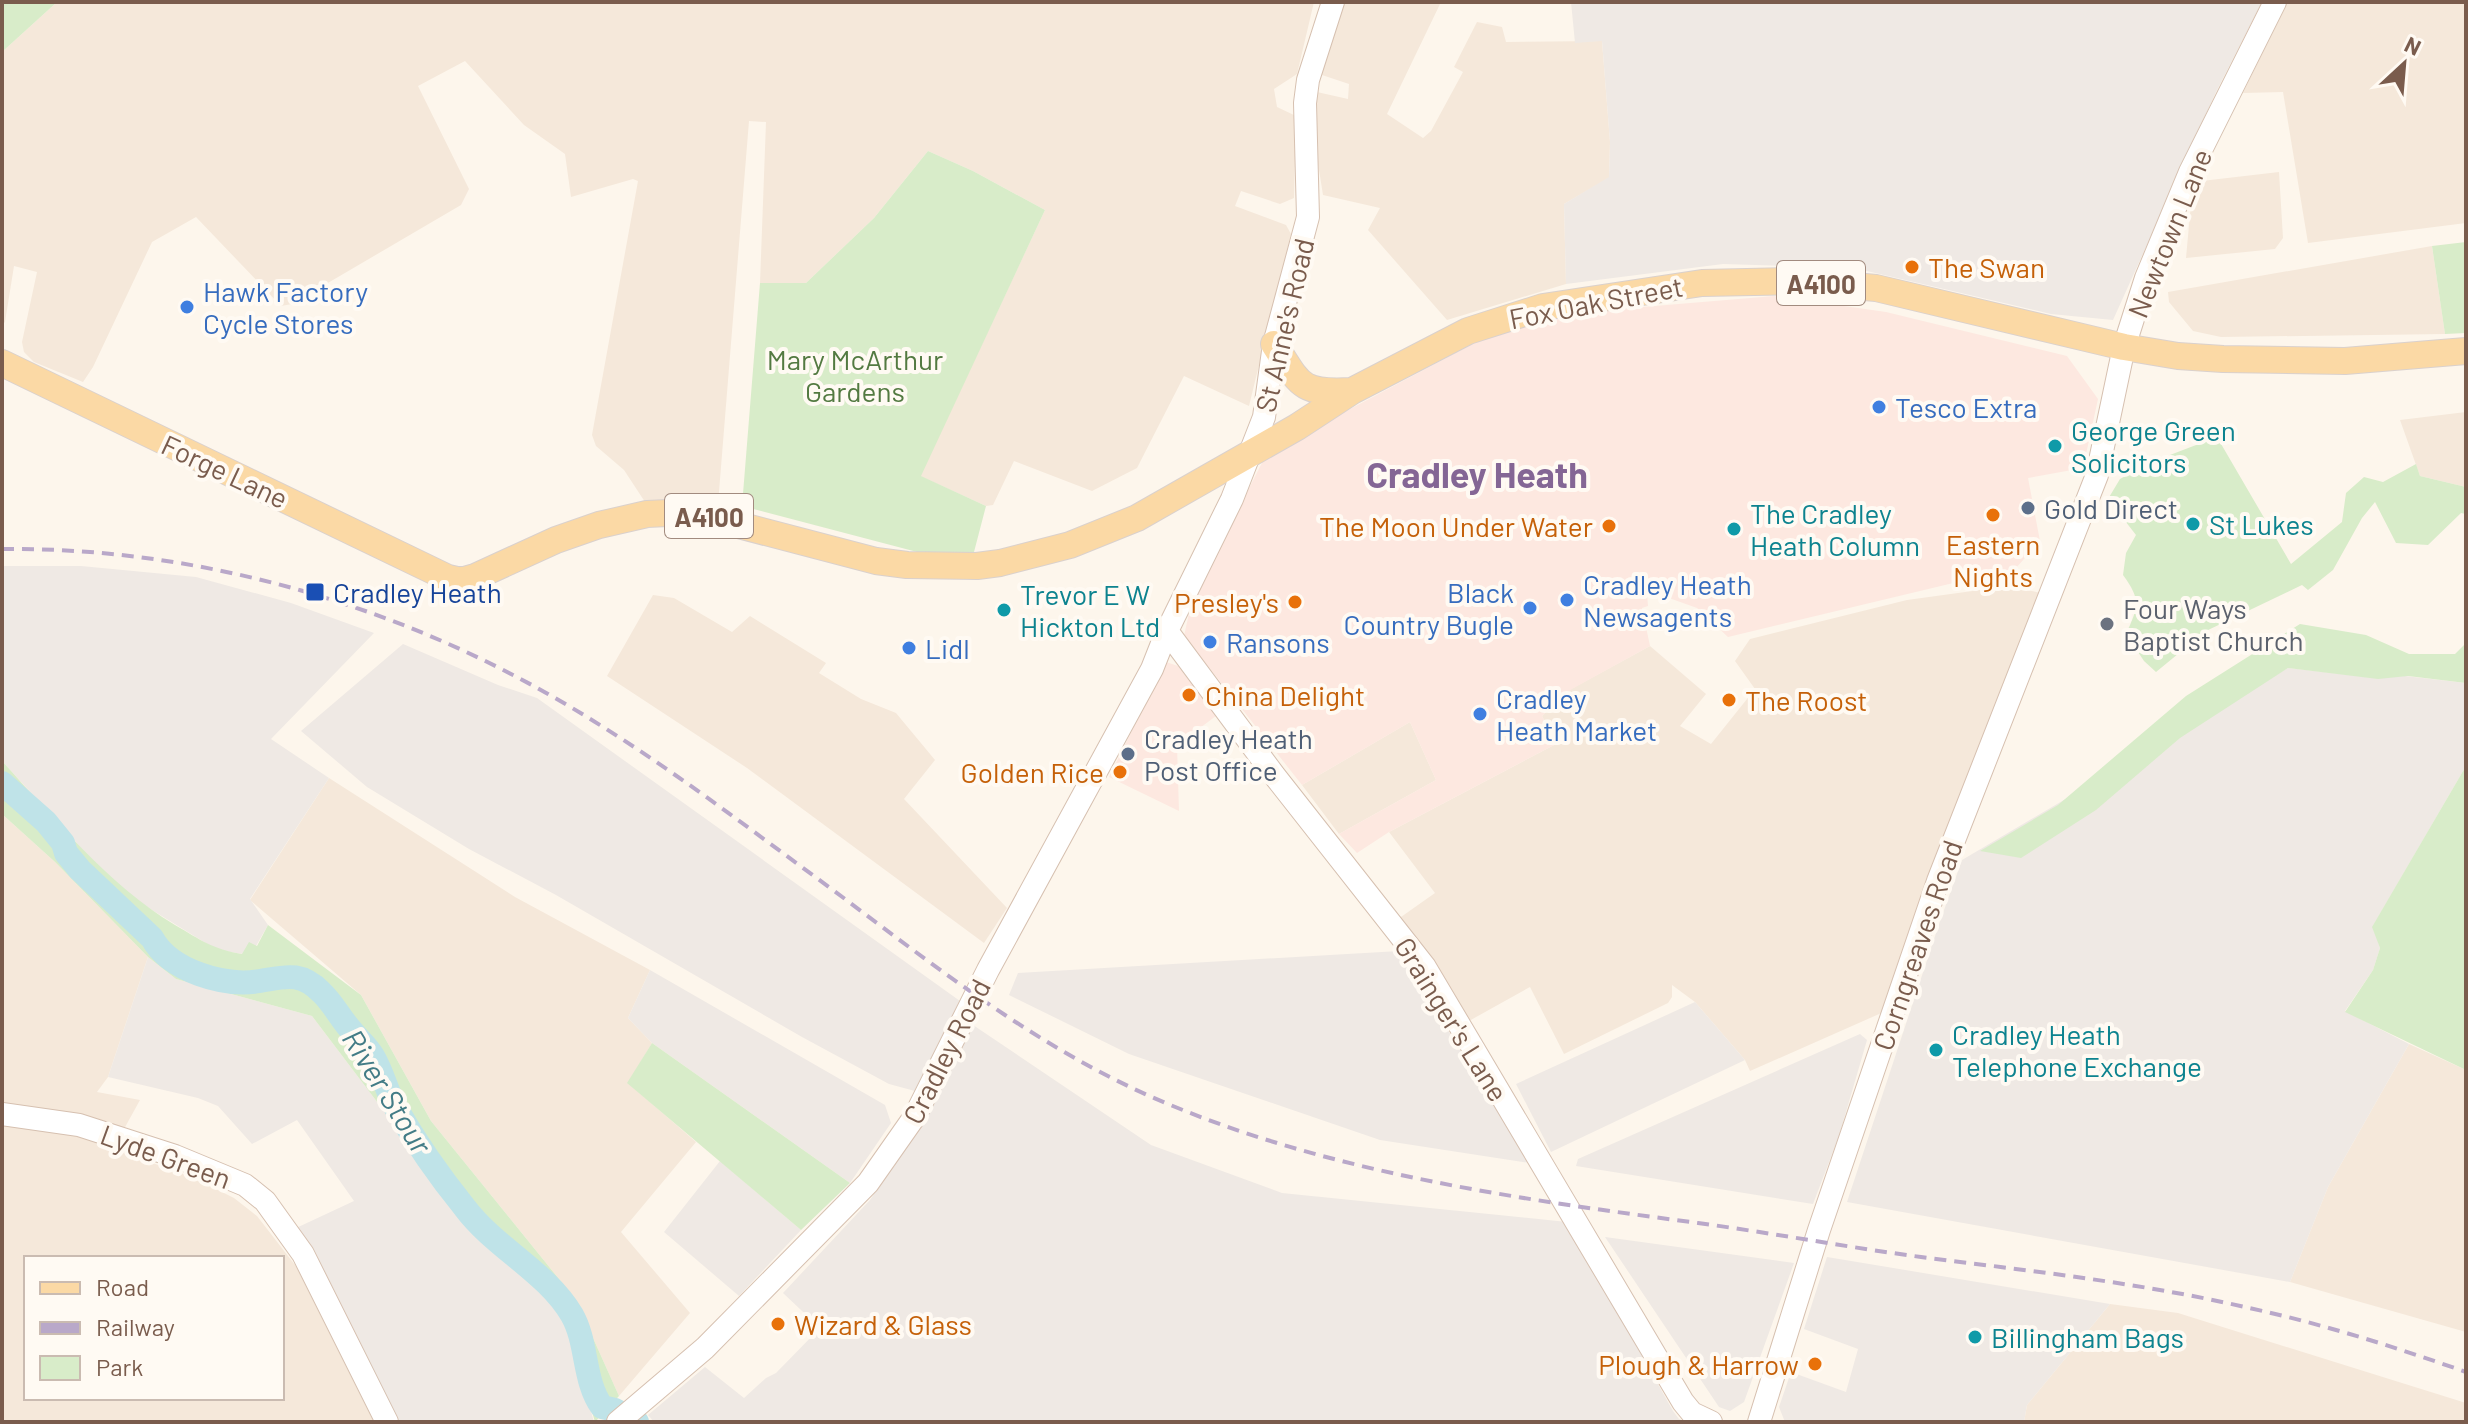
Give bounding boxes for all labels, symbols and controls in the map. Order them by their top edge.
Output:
north arrow [2364,24,2444,104]
text: N [2401,30,2425,60]
street label: Newtown Lane [2120,144,2218,322]
street label: St Anne's Road [1247,235,1321,415]
place label: The Swan [1928,250,2045,284]
marker: The Swan [1903,258,1921,276]
road number: A4100 [1777,261,1865,305]
street label: Fox Oak Street [1506,268,1686,336]
place label: Hawk Factory Cycle Stores [203,274,368,340]
marker: Hawk Factory Cycle Stores [178,298,196,316]
park label: Mary McArthur Gardens [767,342,943,408]
place label: Tesco Extra [1895,390,2037,424]
marker: Tesco Extra [1870,398,1888,416]
place label: George Green Solicitors [2071,413,2236,479]
street label: Forge Lane [156,427,294,515]
marker: George Green Solicitors [2046,437,2064,455]
district label: Cradley Heath [1366,452,1588,495]
place label: Gold Direct [2044,491,2178,525]
road number: A4100 [665,494,753,538]
place label: The Cradley Heath Column [1750,496,1920,562]
marker: Gold Direct [2019,499,2037,517]
marker: Eastern Nights [1984,506,2002,524]
place label: St Lukes [2209,507,2314,541]
place label: The Moon Under Water [1319,509,1593,543]
marker: St Lukes [2184,515,2202,533]
marker: The Moon Under Water [1600,517,1618,535]
marker: The Cradley Heath Column [1725,520,1743,538]
place label: Eastern Nights [1946,527,2040,593]
place label: Cradley Heath Newsagents [1583,567,1752,633]
place label: Cradley Heath [333,575,502,609]
place label: Black Country Bugle [1343,575,1514,641]
place label: Trevor E W Hickton Ltd [1020,577,1160,643]
marker: Cradley Heath [304,581,326,603]
place label: Presley's [1174,585,1279,619]
marker: Cradley Heath Newsagents [1558,591,1576,609]
place label: Four Ways Baptist Church [2123,591,2304,657]
marker: Presley's [1286,593,1304,611]
marker: Black Country Bugle [1521,599,1539,617]
marker: Trevor E W Hickton Ltd [995,601,1013,619]
marker: Four Ways Baptist Church [2098,615,2116,633]
place label: Ransons [1226,625,1330,659]
place label: Lidl [925,631,970,665]
marker: Ransons [1201,633,1219,651]
marker: Lidl [900,639,918,657]
place label: China Delight [1205,678,1365,712]
place label: Cradley Heath Market [1496,681,1657,747]
place label: The Roost [1745,683,1868,717]
marker: China Delight [1180,686,1198,704]
marker: The Roost [1720,691,1738,709]
marker: Cradley Heath Market [1471,705,1489,723]
place label: Cradley Heath Post Office [1144,721,1313,787]
marker: Cradley Heath Post Office [1119,745,1137,763]
place label: Golden Rice [961,755,1104,789]
marker: Golden Rice [1111,763,1129,781]
street label: Corngreaves Road [1865,835,1969,1055]
street label: Grainger's Lane [1388,931,1516,1107]
street label: Cradley Road [895,973,997,1129]
place label: Cradley Heath Telephone Exchange [1952,1017,2202,1083]
water label: River Stour [336,1022,441,1161]
marker: Cradley Heath Telephone Exchange [1927,1041,1945,1059]
street label: Lyde Green [96,1117,236,1195]
legend [24,1256,284,1400]
text: Road [96,1272,149,1301]
place label: Wizard & Glass [794,1307,972,1341]
text: Railway [96,1312,175,1341]
marker: Wizard & Glass [769,1315,787,1333]
place label: Billingham Bags [1991,1320,2184,1354]
marker: Billingham Bags [1966,1328,1984,1346]
place label: Plough & Harrow [1598,1347,1799,1381]
text: Park [96,1352,143,1381]
marker: Plough & Harrow [1806,1355,1824,1373]

